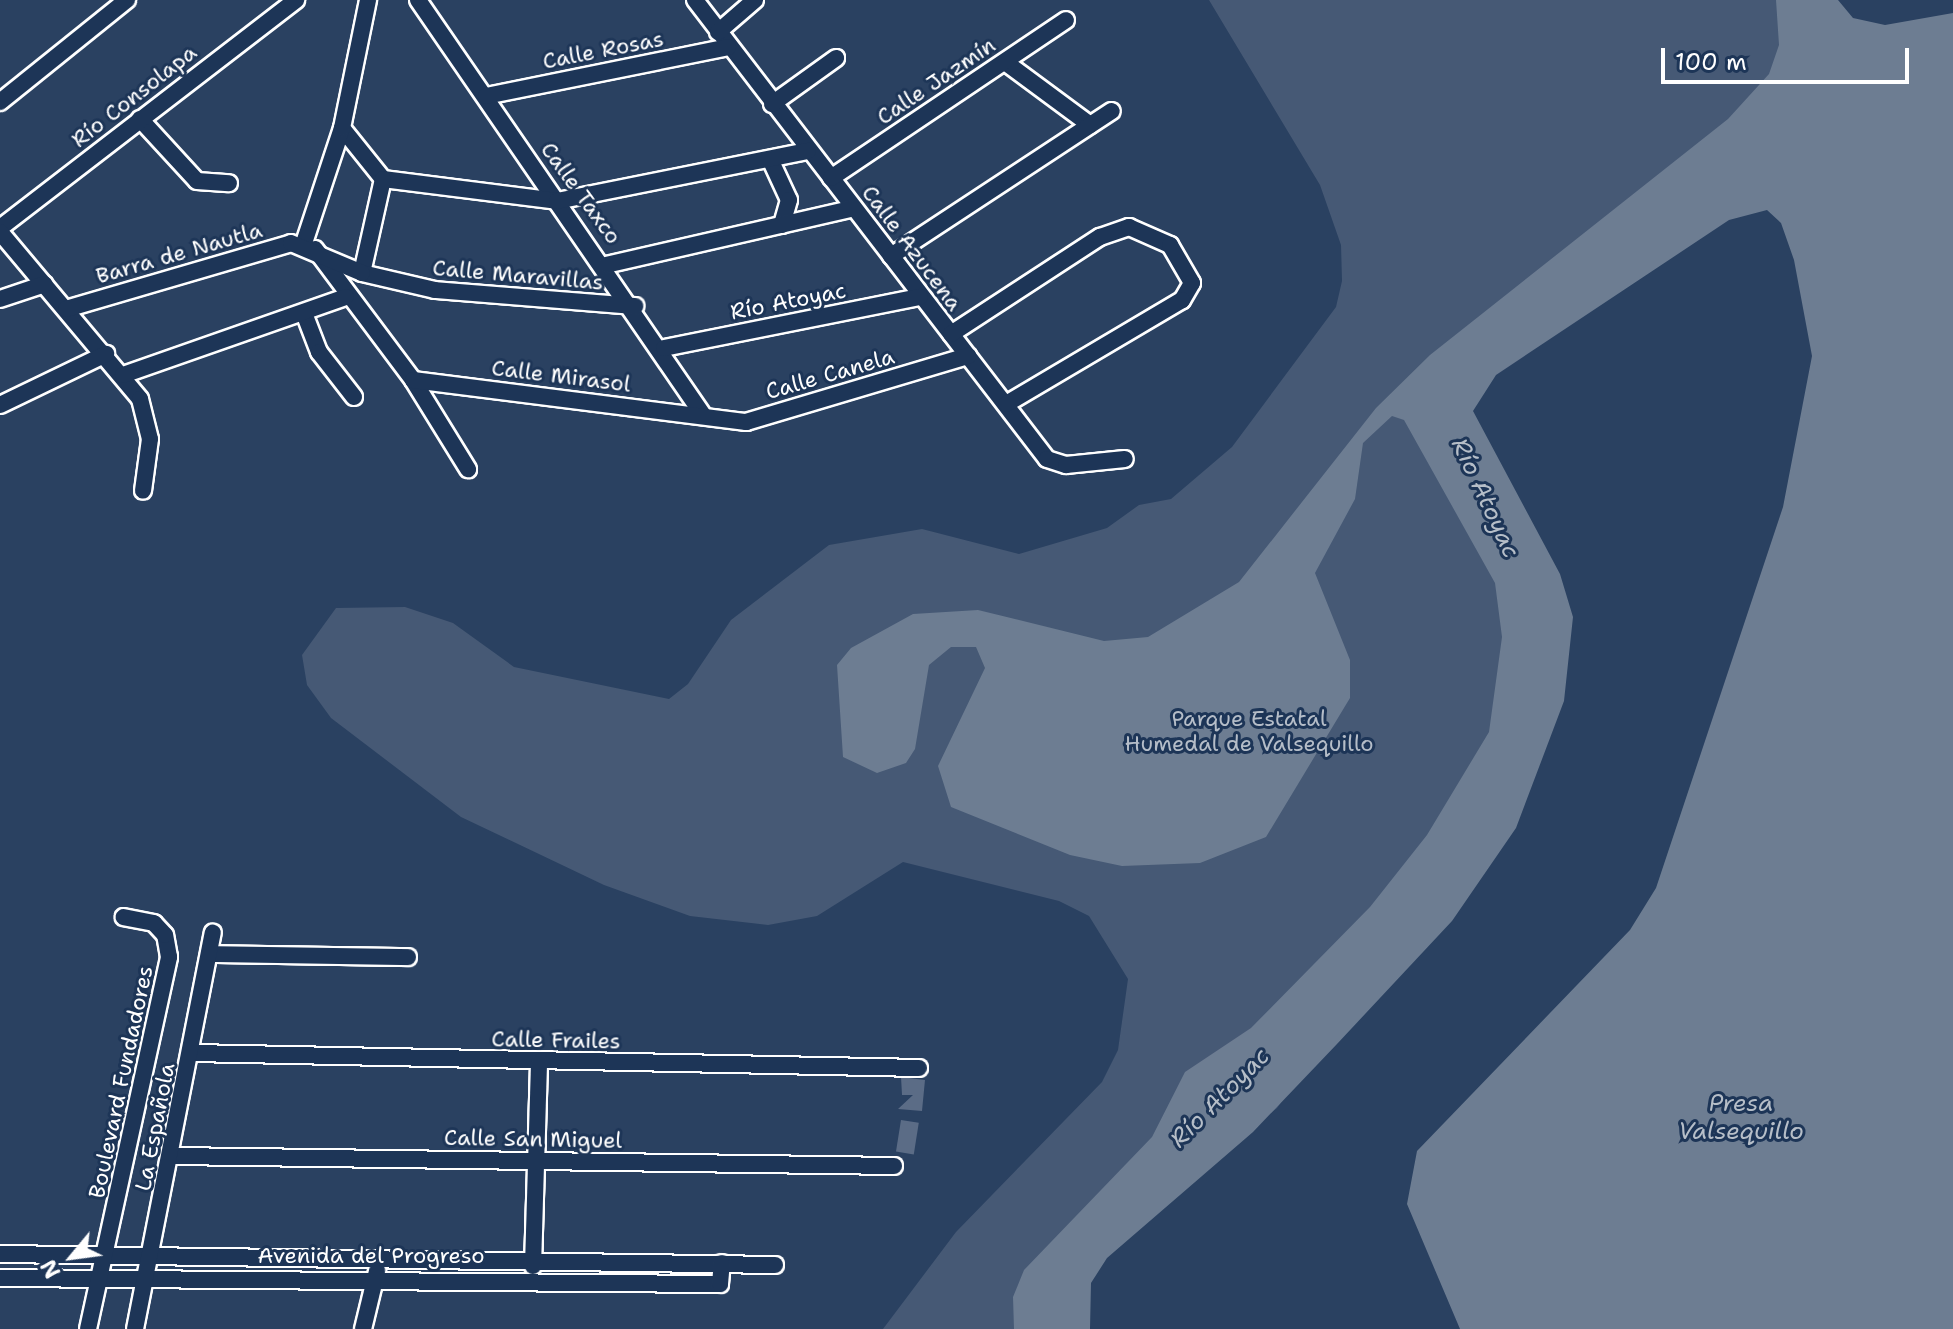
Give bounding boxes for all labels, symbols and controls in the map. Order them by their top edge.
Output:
street label: Calle Rosas [540,25,666,75]
street label: Calle Jazmín [872,32,1000,130]
scale bar [1665,32,1913,82]
street label: Río Consolapa [66,39,202,153]
text: 100 m [1675,46,1747,78]
street label: Calle Taxco [535,137,627,249]
street label: Calle Azucena [856,180,968,316]
street label: Barra de Nautla [93,217,265,289]
street label: Calle Maravillas [431,254,605,296]
street label: Río Atoyac [728,277,848,325]
street label: Calle Canela [763,343,897,405]
street label: Calle Mirasol [490,354,632,398]
water label: Río Atoyac [1445,434,1525,562]
park label: Parque Estatal Humedal de Valsequillo [1125,705,1373,756]
street label: Boulevard Fundadores [83,963,159,1201]
street label: Calle Frailes [491,1026,621,1054]
water label: Río Atoyac [1164,1042,1276,1154]
street label: La Española [130,1061,180,1193]
water label: Presa Valsequillo [1678,1090,1804,1146]
street label: Calle San Miguel [444,1124,622,1154]
north arrow [32,1217,112,1297]
street label: Avenida del Progreso [257,1243,485,1269]
text: N [34,1254,67,1284]

